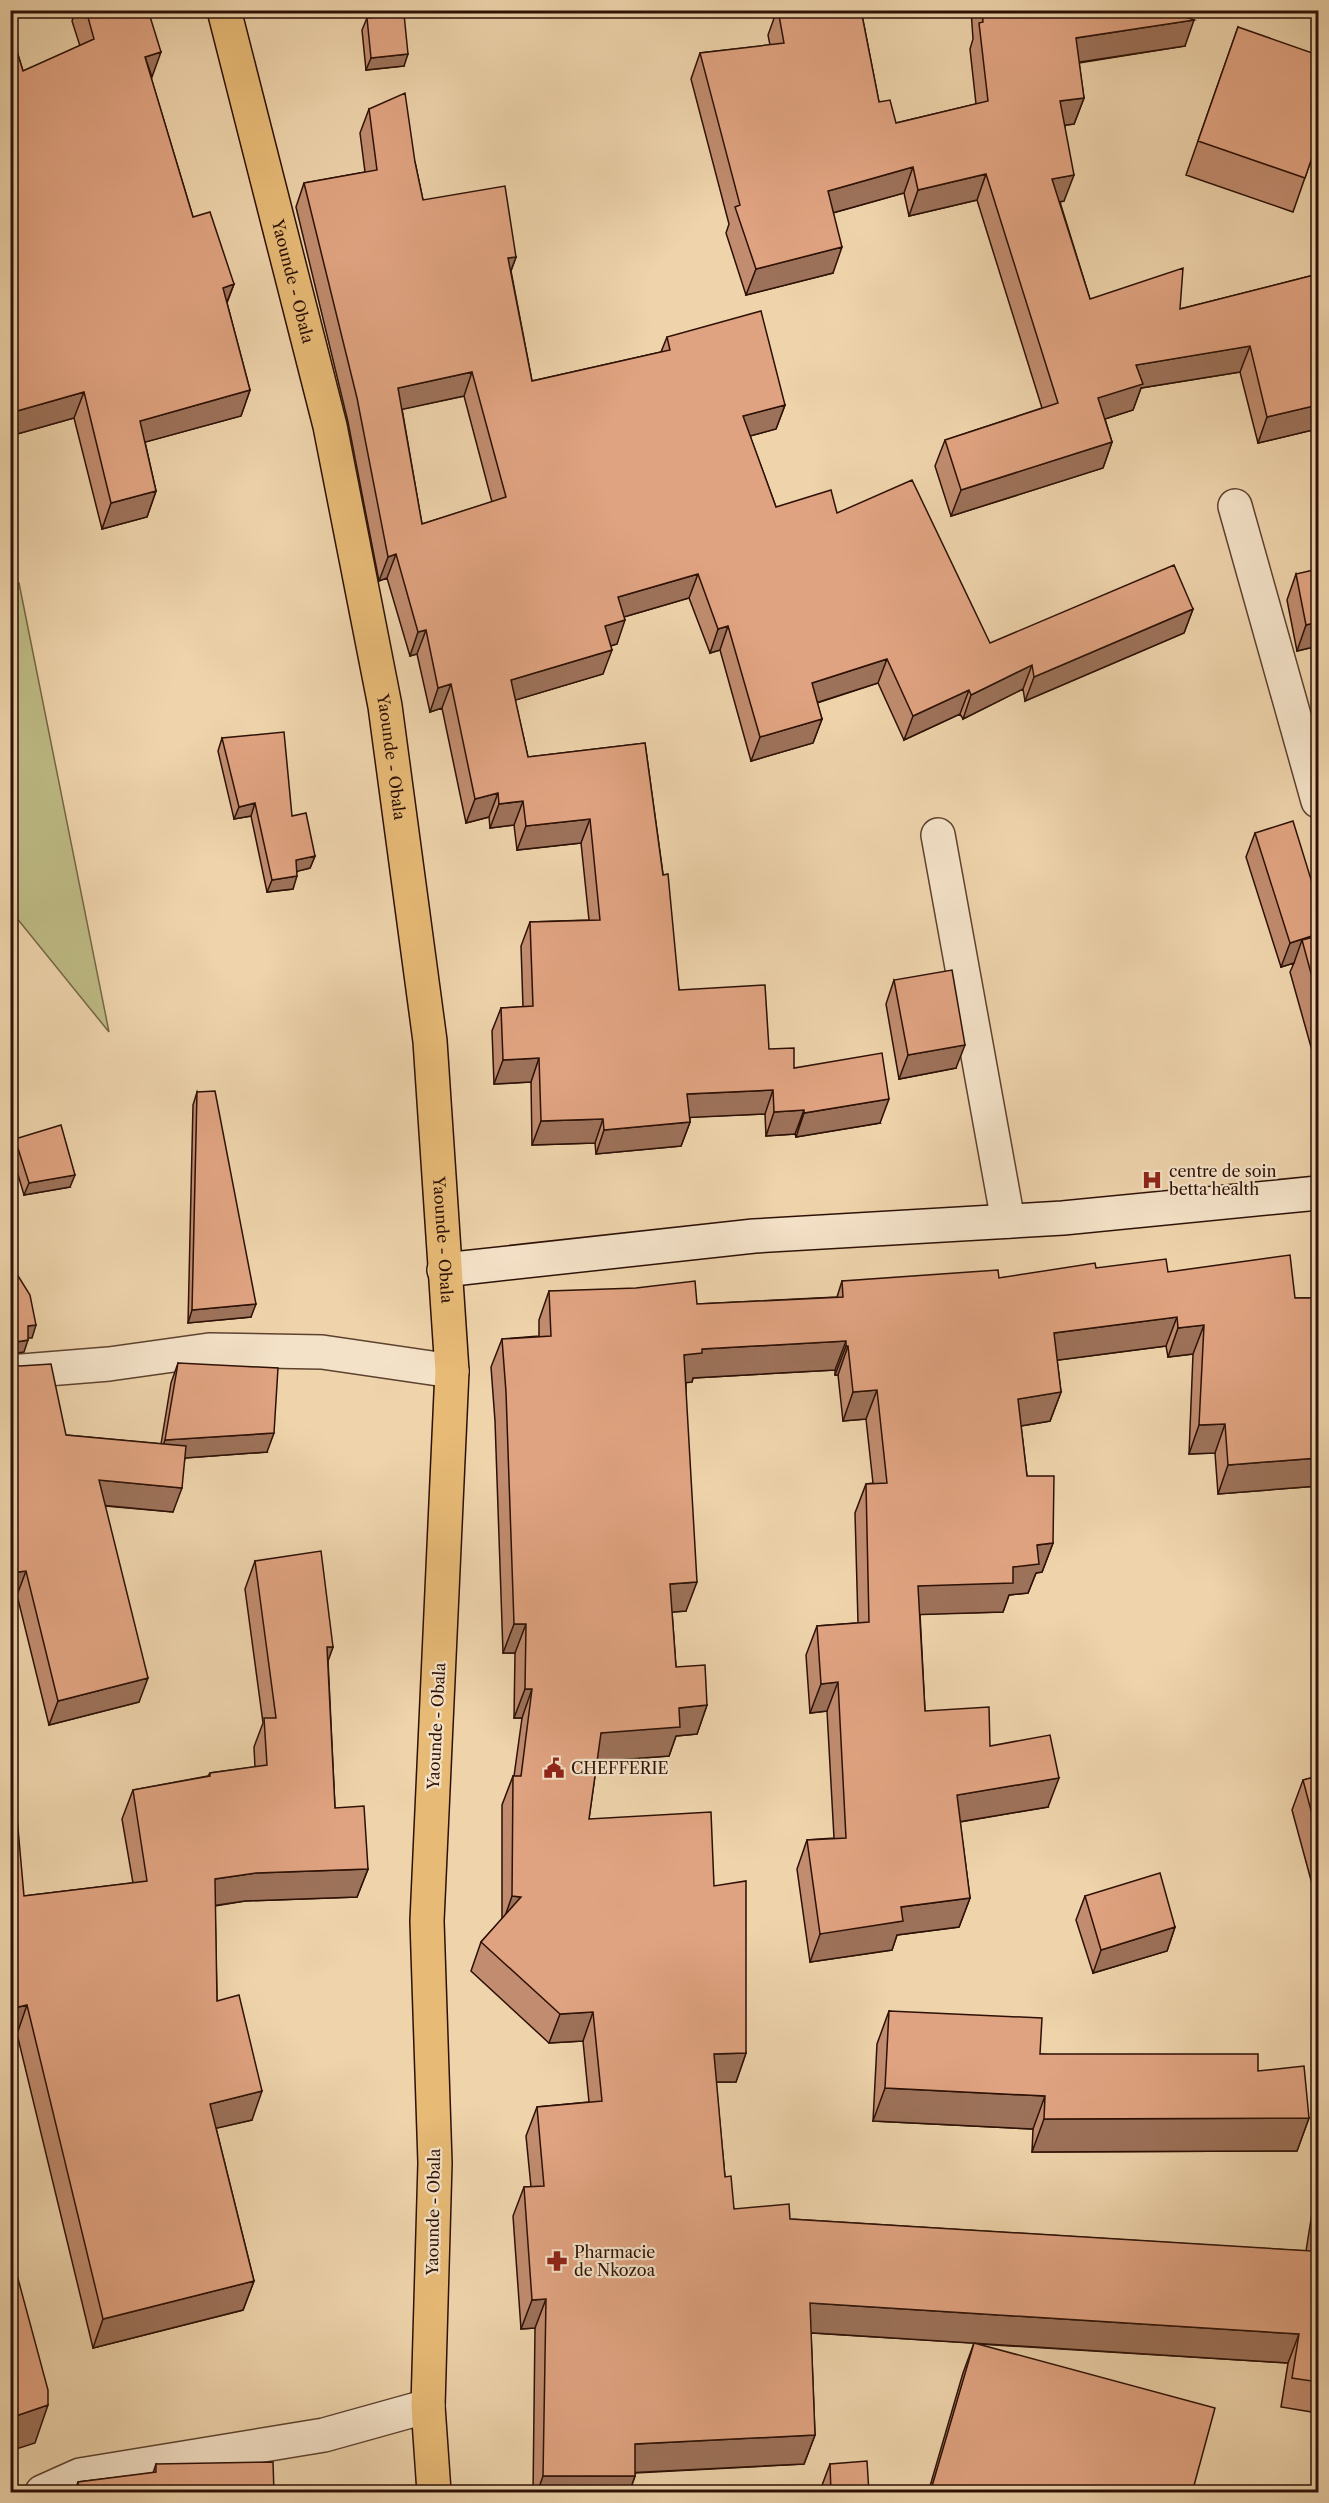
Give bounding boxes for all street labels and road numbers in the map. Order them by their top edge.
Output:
street label: Yaounde - Obala [268,216,319,346]
street label: Yaounde - Obala [373,691,410,822]
street label: Yaounde - Obala [429,1175,458,1305]
street label: Yaounde - Obala [423,1661,449,1791]
street label: Yaounde - Obala [422,2148,444,2277]

